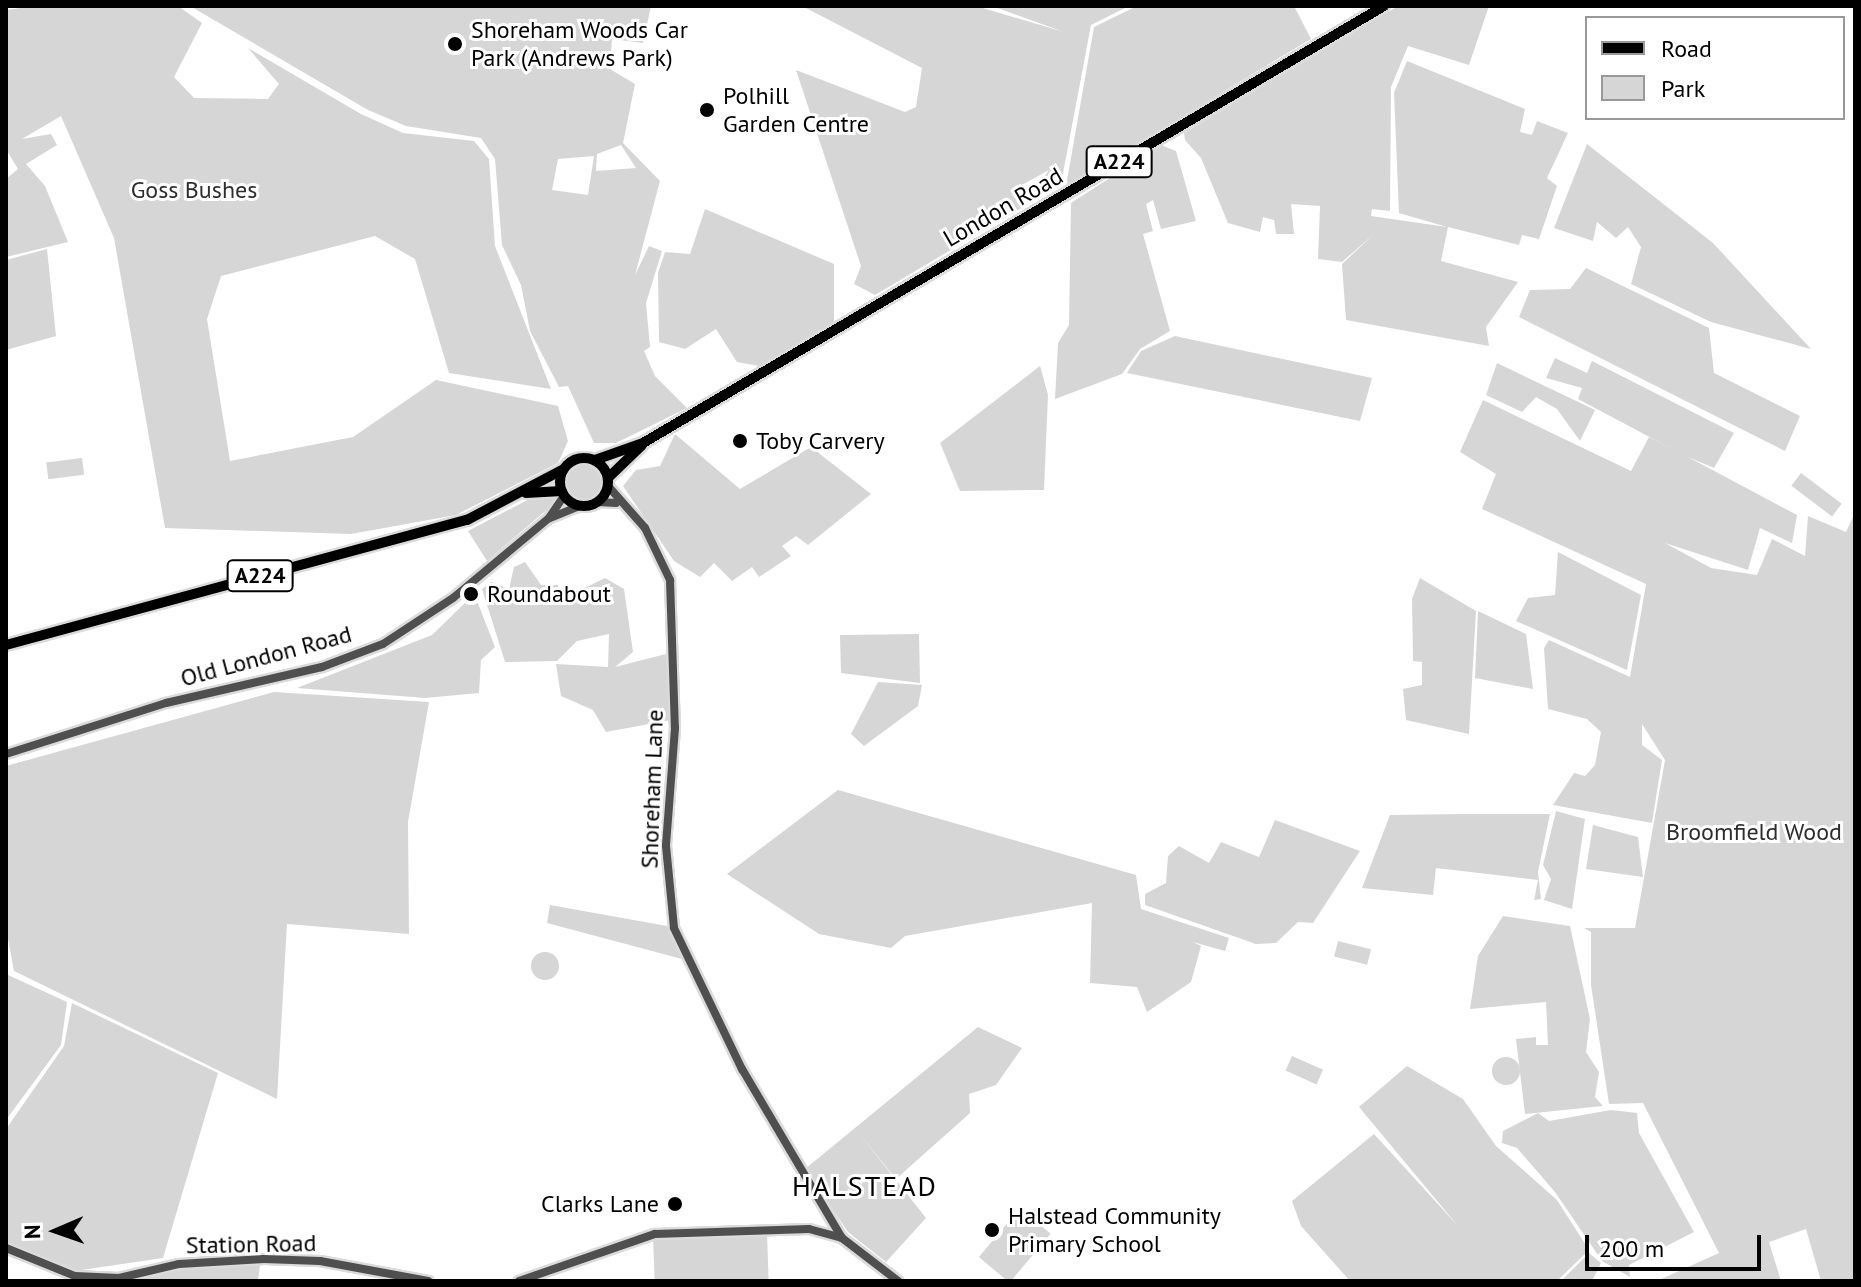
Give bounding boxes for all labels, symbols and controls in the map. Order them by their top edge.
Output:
place label: Shoreham Woods Car Park (Andrews Park) [471,16,688,72]
legend [1585,16,1845,120]
text: Road [1661,33,1712,64]
marker: Shoreham Woods Car Park (Andrews Park) [446,35,464,53]
text: Park [1661,73,1705,104]
place label: Polhill Garden Centre [723,82,869,138]
marker: Polhill Garden Centre [698,101,716,119]
road number: A224 [1085,144,1153,180]
street label: London Road [938,161,1068,253]
park label: Goss Bushes [131,176,257,204]
place label: Toby Carvery [756,427,886,455]
marker: Toby Carvery [731,432,749,450]
road number: A224 [226,558,294,594]
place label: Roundabout [487,580,611,608]
marker: Roundabout [462,585,480,603]
street label: Old London Road [177,619,355,693]
street label: Shoreham Lane [635,709,669,869]
park label: Broomfield Wood [1666,818,1842,846]
district label: HALSTEAD [792,1169,938,1203]
place label: Clarks Lane [541,1190,659,1218]
north arrow [16,1191,96,1271]
marker: Clarks Lane [666,1195,684,1213]
place label: Halstead Community Primary School [1008,1202,1221,1258]
scale bar [1589,1219,1765,1269]
marker: Halstead Community Primary School [983,1221,1001,1239]
text: N [18,1224,46,1240]
street label: Station Road [185,1228,317,1260]
text: 200 m [1599,1233,1664,1264]

